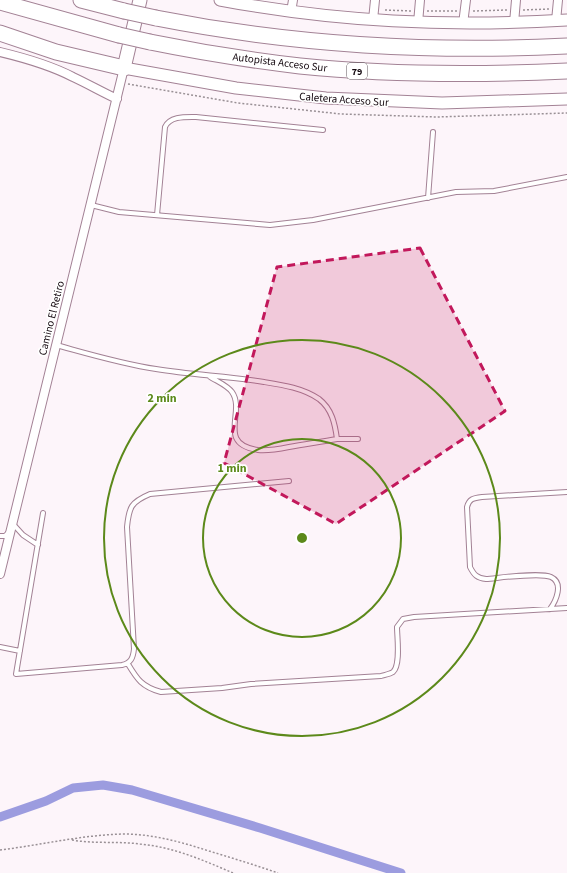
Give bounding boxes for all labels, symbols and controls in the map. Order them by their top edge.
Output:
street label: Autopista Acceso Sur [232,49,328,76]
road number: 79 [347,63,367,79]
street label: Caletera Acceso Sur [299,89,389,110]
street label: Camino El Retiro [35,279,68,357]
text: 2 min [147,390,177,407]
text: 1 min [217,460,247,477]
centre of rings [295,531,309,545]

